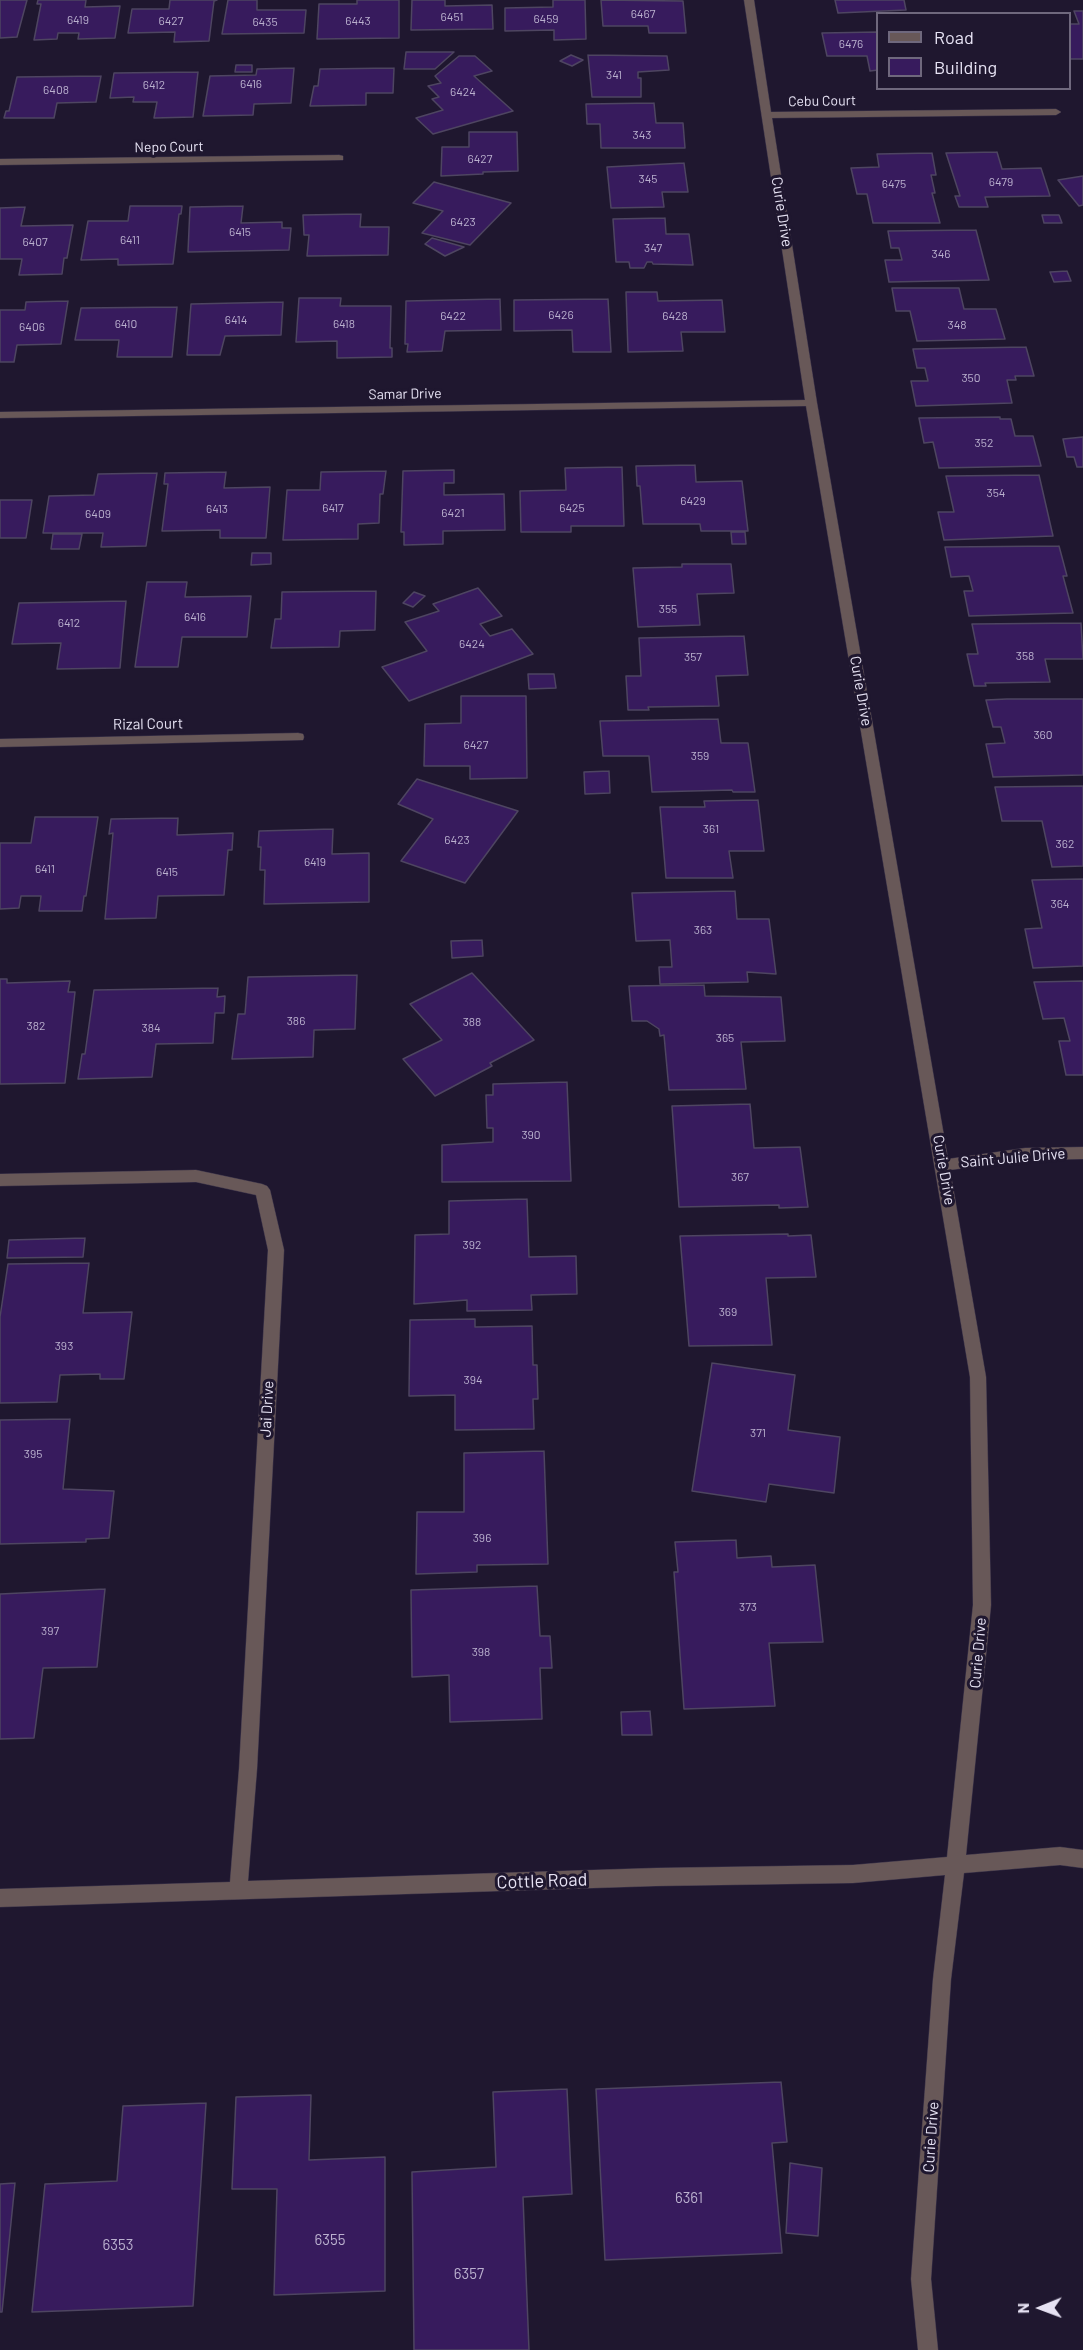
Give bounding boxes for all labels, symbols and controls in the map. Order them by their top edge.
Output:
house number: 6467 [631,7,655,21]
house number: 6451 [441,10,463,24]
house number: 6459 [533,12,559,26]
legend [876,12,1071,90]
house number: 6419 [67,13,89,27]
house number: 6427 [159,14,183,28]
house number: 6443 [345,14,371,28]
house number: 6435 [252,15,278,29]
text: Road [934,26,974,48]
house number: 6476 [839,37,863,51]
text: Building [934,56,997,78]
house number: 341 [606,68,622,82]
house number: 6416 [240,77,262,91]
house number: 6412 [143,78,165,92]
house number: 6408 [43,83,69,97]
house number: 6424 [450,85,476,99]
street label: Cebu Court [788,92,856,110]
house number: 343 [633,128,651,142]
street label: Nepo Court [134,138,204,156]
house number: 6427 [468,152,492,166]
house number: 345 [639,172,657,186]
house number: 6479 [989,175,1013,189]
street label: Curie Drive [768,176,796,248]
house number: 6475 [882,177,906,191]
house number: 6423 [450,215,476,229]
house number: 6415 [229,225,251,239]
house number: 6411 [120,233,140,247]
house number: 6407 [22,235,48,249]
house number: 347 [644,241,662,255]
house number: 346 [932,247,950,261]
house number: 6426 [548,308,574,322]
house number: 6422 [440,309,466,323]
house number: 6428 [662,309,688,323]
house number: 6414 [225,313,247,327]
house number: 6410 [115,317,137,331]
house number: 6418 [333,317,355,331]
house number: 348 [947,318,967,332]
house number: 6406 [19,320,45,334]
house number: 350 [961,371,981,385]
street label: Samar Drive [368,385,442,403]
house number: 352 [975,436,993,450]
house number: 354 [987,486,1005,500]
house number: 6429 [680,494,706,508]
house number: 6417 [322,501,344,515]
house number: 6425 [559,501,585,515]
house number: 6413 [206,502,228,516]
house number: 6421 [441,506,465,520]
house number: 6409 [85,507,111,521]
house number: 355 [659,602,677,616]
house number: 6416 [184,610,206,624]
house number: 6412 [58,616,80,630]
house number: 6424 [459,637,485,651]
house number: 358 [1016,649,1034,663]
house number: 357 [684,650,702,664]
street label: Curie Drive [846,655,876,727]
street label: Rizal Court [113,714,183,734]
house number: 360 [1033,728,1053,742]
house number: 6427 [464,738,488,752]
house number: 359 [691,749,709,763]
house number: 361 [703,822,719,836]
house number: 6423 [444,833,470,847]
house number: 362 [1056,837,1074,851]
house number: 6419 [304,855,326,869]
house number: 6411 [35,862,55,876]
house number: 6415 [156,865,178,879]
house number: 364 [1051,897,1069,911]
house number: 363 [694,923,712,937]
house number: 386 [287,1014,305,1028]
house number: 388 [463,1015,481,1029]
house number: 382 [27,1019,45,1033]
house number: 384 [141,1021,161,1035]
house number: 365 [716,1031,734,1045]
house number: 390 [521,1128,541,1142]
street label: Curie Drive [929,1134,959,1206]
street label: Saint Julie Drive [960,1144,1066,1172]
house number: 367 [731,1170,749,1184]
house number: 392 [463,1238,481,1252]
house number: 369 [719,1305,737,1319]
house number: 393 [55,1339,73,1353]
house number: 394 [463,1373,483,1387]
street label: Jai Drive [257,1380,277,1438]
house number: 371 [750,1426,766,1440]
house number: 395 [24,1447,42,1461]
house number: 396 [473,1531,491,1545]
house number: 373 [739,1600,757,1614]
street label: Curie Drive [966,1617,990,1689]
house number: 397 [41,1624,59,1638]
house number: 398 [472,1645,490,1659]
street label: Cottle Road [496,1869,588,1893]
street label: Curie Drive [920,2101,942,2173]
house number: 6361 [675,2189,703,2207]
house number: 6355 [315,2231,345,2249]
house number: 6353 [103,2236,133,2254]
house number: 6357 [454,2265,484,2283]
north arrow [1011,2278,1071,2338]
text: N [1013,2303,1032,2314]

